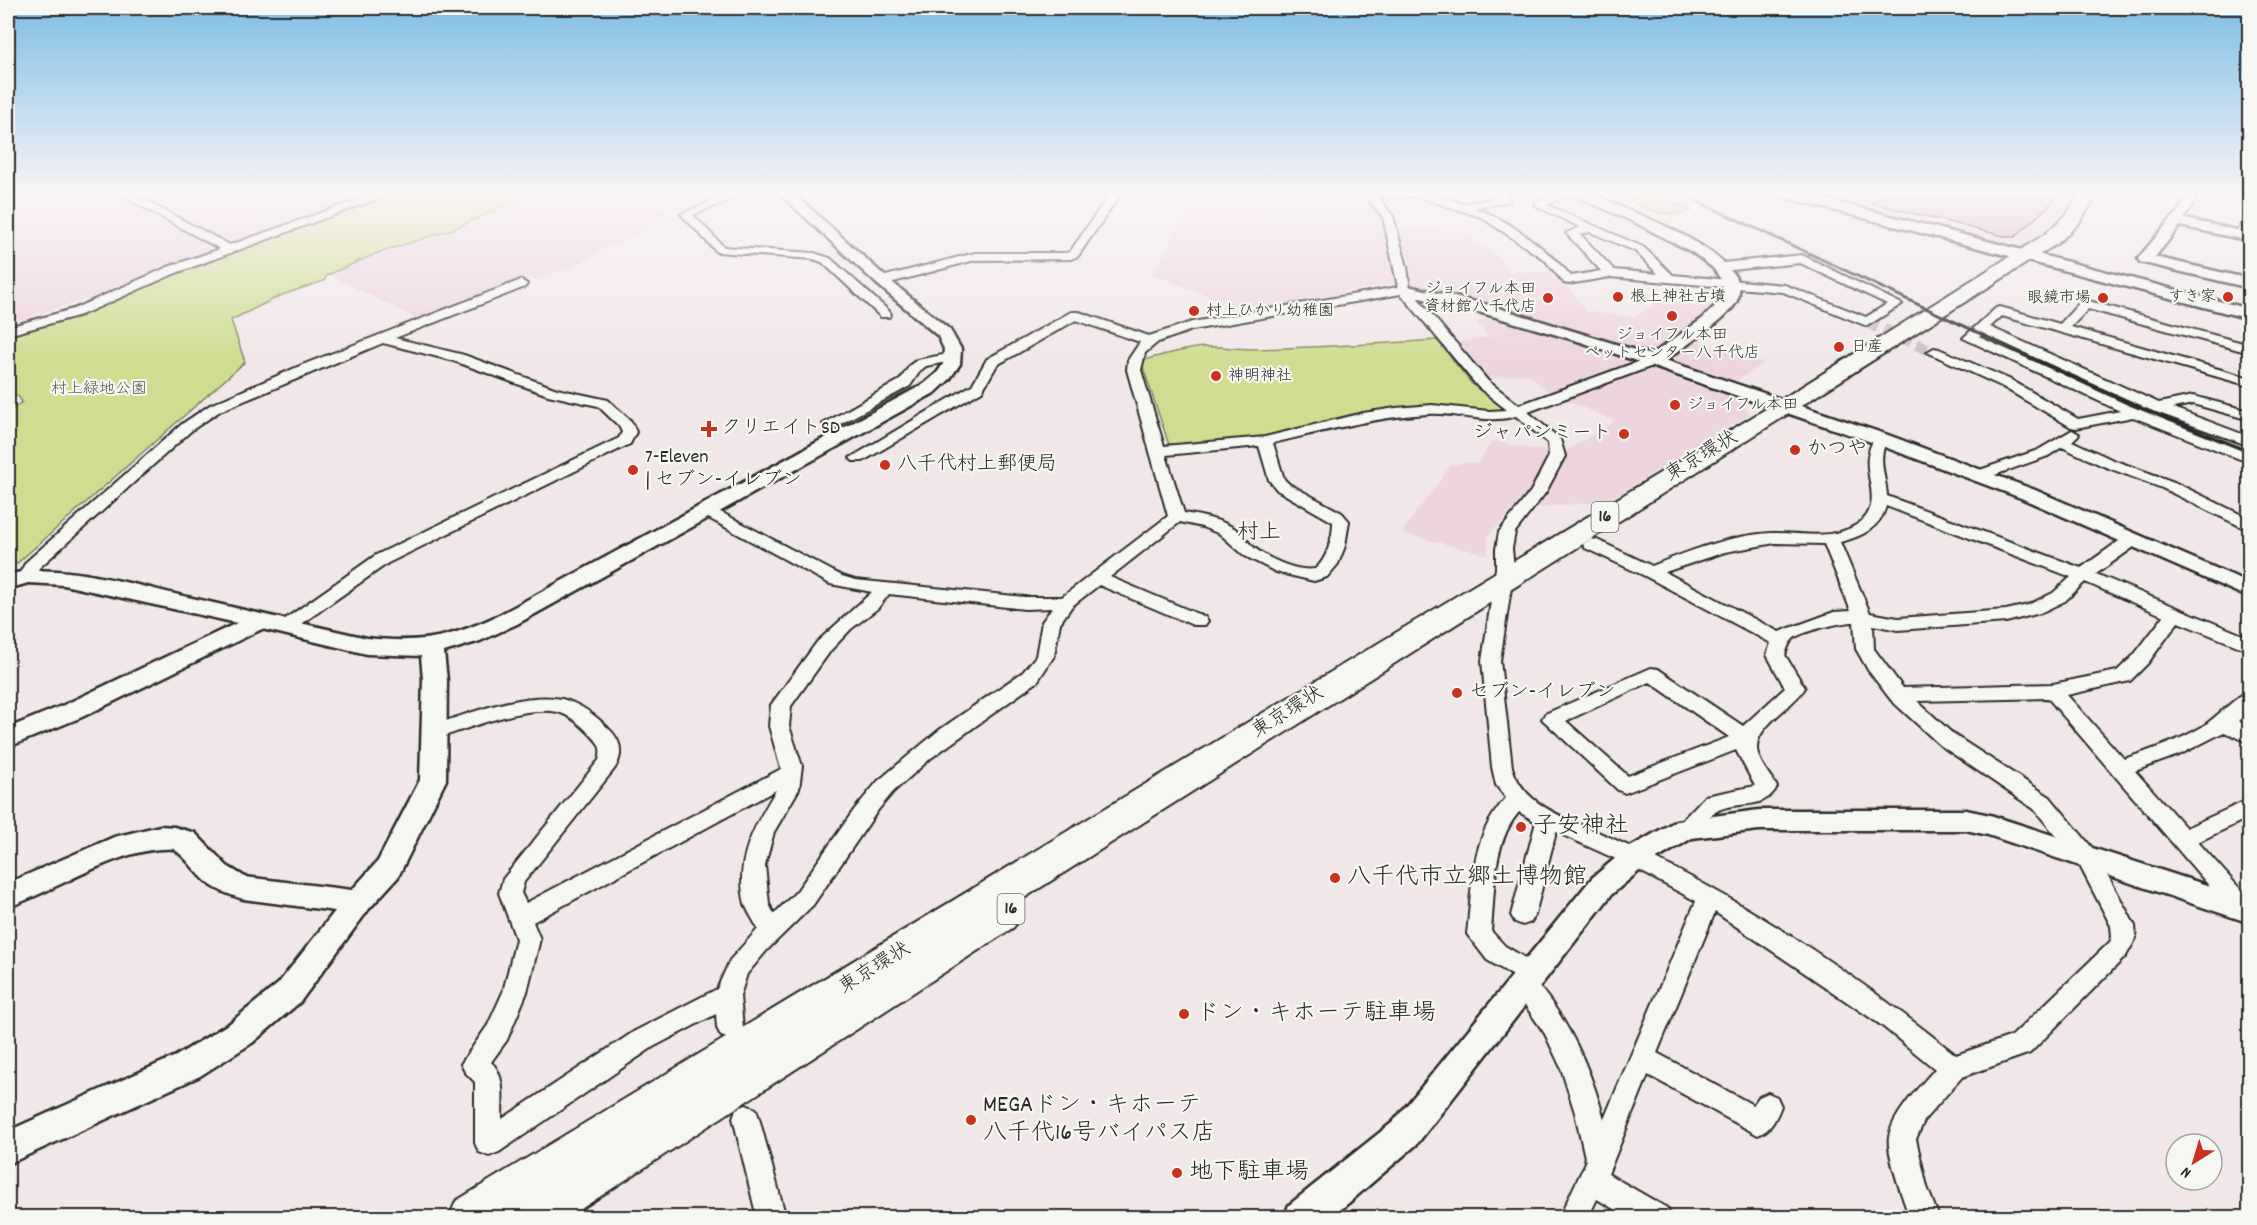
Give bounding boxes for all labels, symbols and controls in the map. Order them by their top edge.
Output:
place label: ジョイフル本田 資材館八千代店 [1424,278,1536,319]
place label: 根上神社古墳 [1630,286,1726,309]
place label: すき家 [2168,286,2216,309]
place label: 眼鏡市場 [2027,287,2091,310]
marker: 根上神社古墳 [1611,290,1625,304]
marker: すき家 [2221,290,2235,304]
marker: ジョイフル本田 資材館八千代店 [1541,291,1555,305]
marker: 眼鏡市場 [2096,291,2110,305]
place label: 村上ひかり幼稚園 [1206,300,1334,323]
marker: 村上ひかり幼稚園 [1187,304,1201,318]
marker: ジョイフル本田 ペットセンター八千代店 [1665,309,1679,323]
place label: ジョイフル本田 ペットセンター八千代店 [1584,324,1760,365]
place label: 日産 [1851,336,1883,359]
marker: 日産 [1832,340,1846,354]
place label: 神明神社 [1228,365,1292,388]
marker: 神明神社 [1209,369,1223,383]
park label: 村上緑地公園 [51,378,147,401]
place label: ジョイフル本田 [1687,394,1798,417]
marker: ジョイフル本田 [1668,398,1682,412]
place label: クリエイトSD [721,415,840,443]
place label: ジャパンミート [1472,420,1612,448]
marker: クリエイトSD [702,422,716,436]
street label: 東京環状 [1661,424,1743,490]
marker: ジャパンミート [1617,427,1631,441]
place label: かつや [1807,436,1867,464]
marker: かつや [1788,443,1802,457]
place label: 7-Eleven | セブン-イレブン [645,444,802,495]
place label: 八千代村上郵便局 [897,451,1057,479]
marker: 八千代村上郵便局 [878,458,892,472]
marker: 7-Eleven | セブン-イレブン [626,463,640,477]
road number: 16 [1592,502,1618,532]
district label: 村上 [1237,518,1281,549]
place label: セブン-イレブン [1469,679,1616,707]
street label: 東京環状 [1247,680,1329,746]
marker: セブン-イレブン [1450,686,1464,700]
place label: 子安神社 [1533,810,1629,844]
marker: 子安神社 [1514,820,1528,834]
place label: 八千代市立郷土博物館 [1347,861,1587,895]
marker: 八千代市立郷土博物館 [1328,871,1342,885]
road number: 16 [998,894,1024,924]
street label: 東京環状 [834,936,916,1002]
place label: ドン・キホーテ駐車場 [1196,997,1436,1031]
marker: ドン・キホーテ駐車場 [1177,1007,1191,1021]
place label: MEGAドン・キホーテ 八千代16号バイパス店 [983,1089,1216,1151]
marker: MEGAドン・キホーテ 八千代16号バイパス店 [964,1113,978,1127]
north arrow [2164,1132,2224,1192]
place label: 地下駐車場 [1189,1156,1309,1190]
text: N [2176,1160,2197,1184]
marker: 地下駐車場 [1170,1166,1184,1180]

